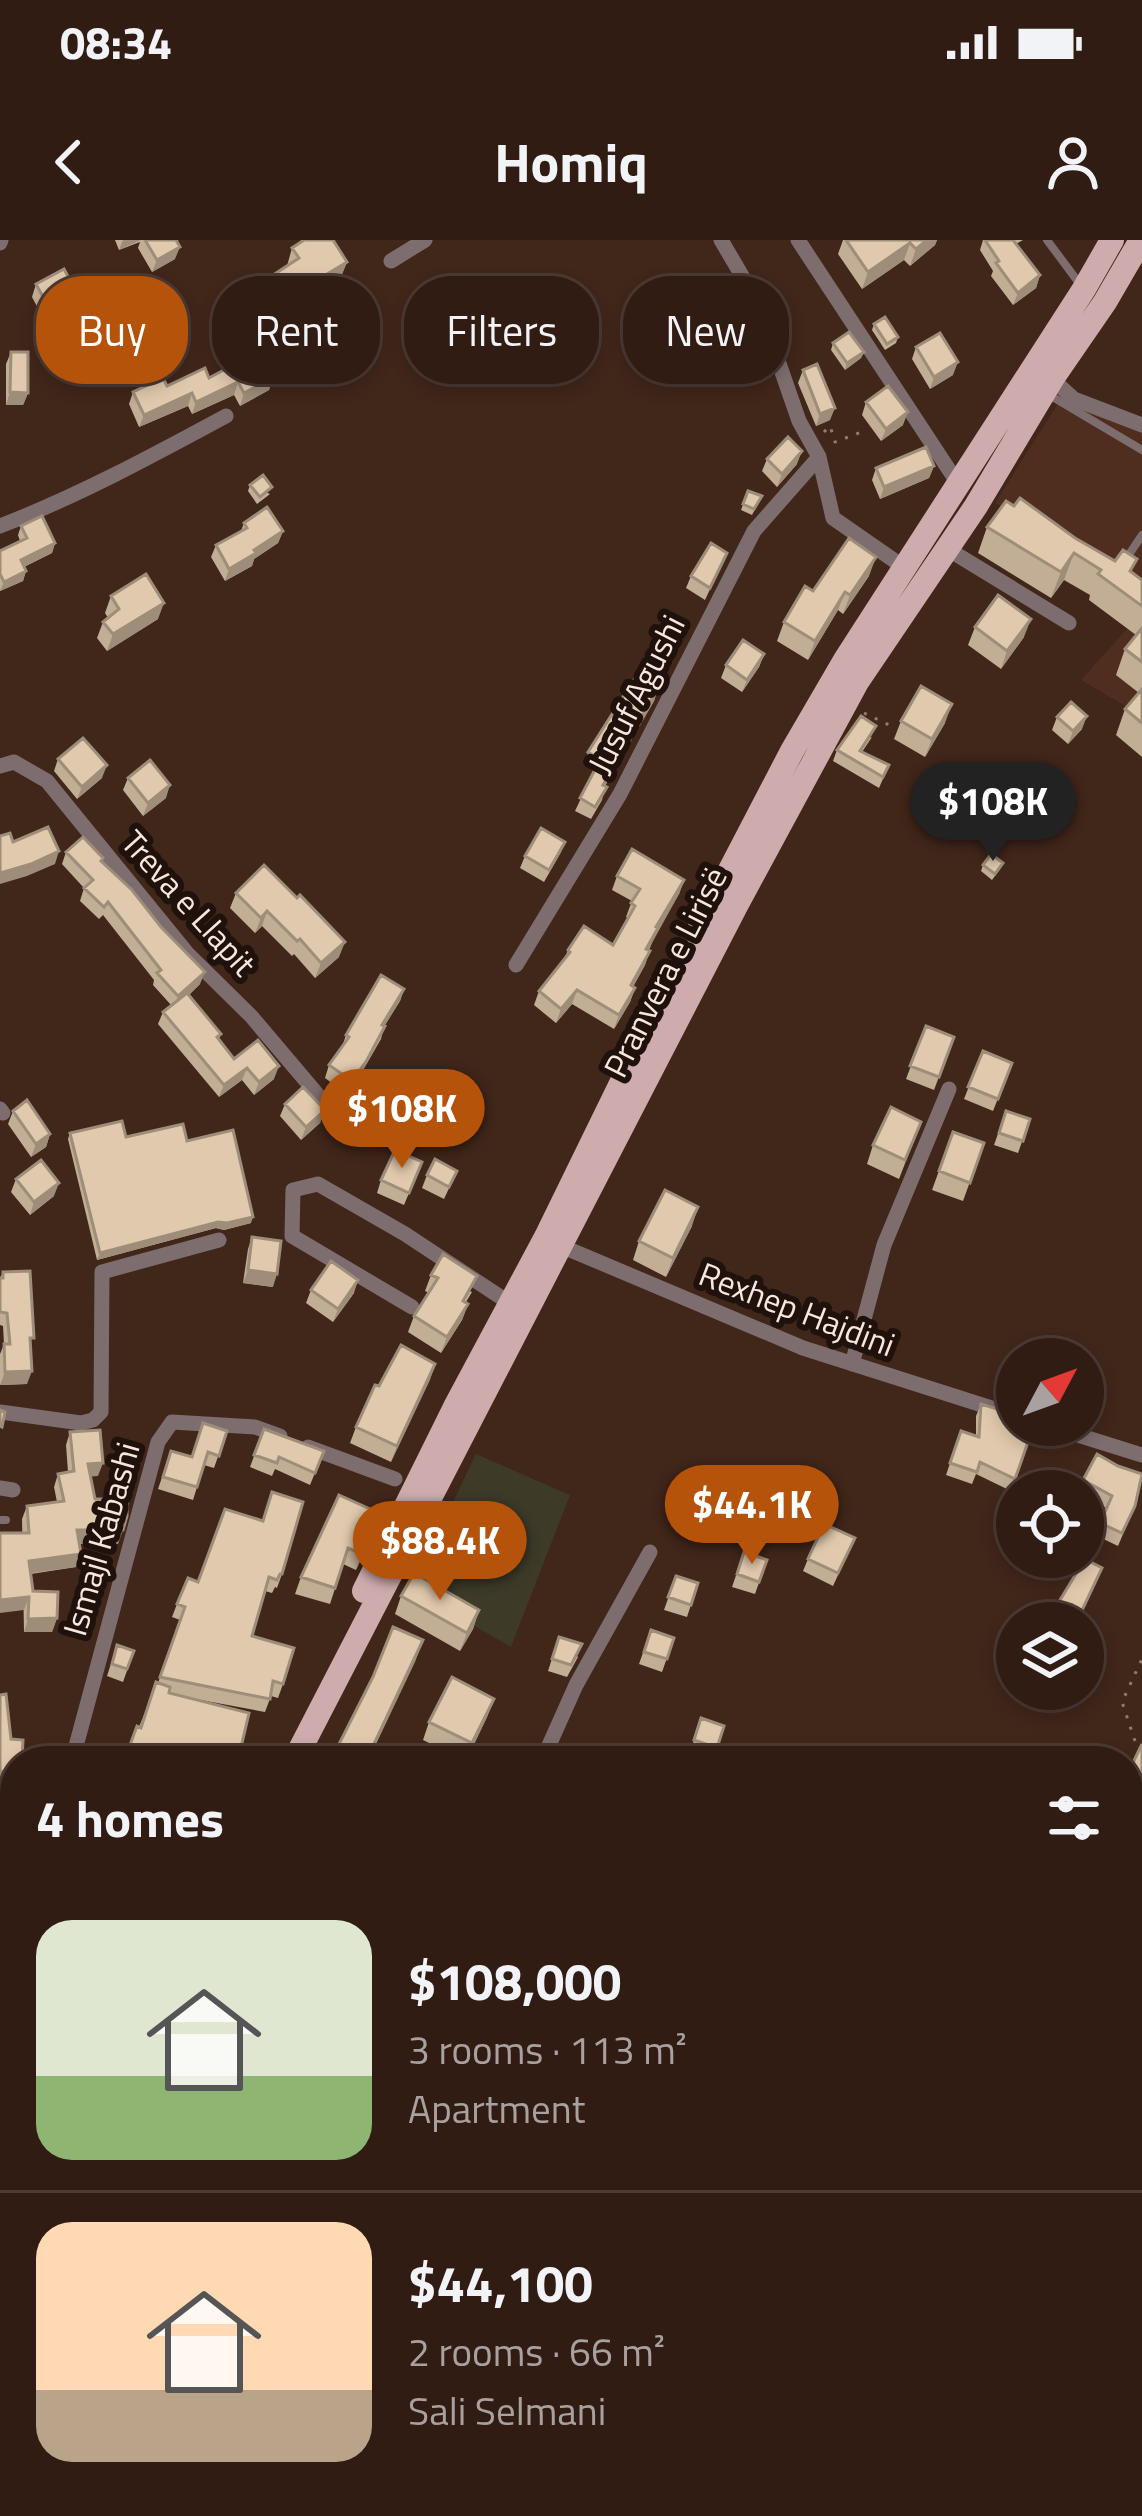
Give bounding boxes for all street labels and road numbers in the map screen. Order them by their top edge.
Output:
street label: Jusuf Agushi [575,606,697,782]
street label: Treva e Llapit [110,819,269,987]
street label: Pranvera e Lirisë [590,858,740,1086]
street label: Rexhep Hajdini [692,1249,902,1369]
street label: Ismajl Kabashi [50,1436,152,1642]

